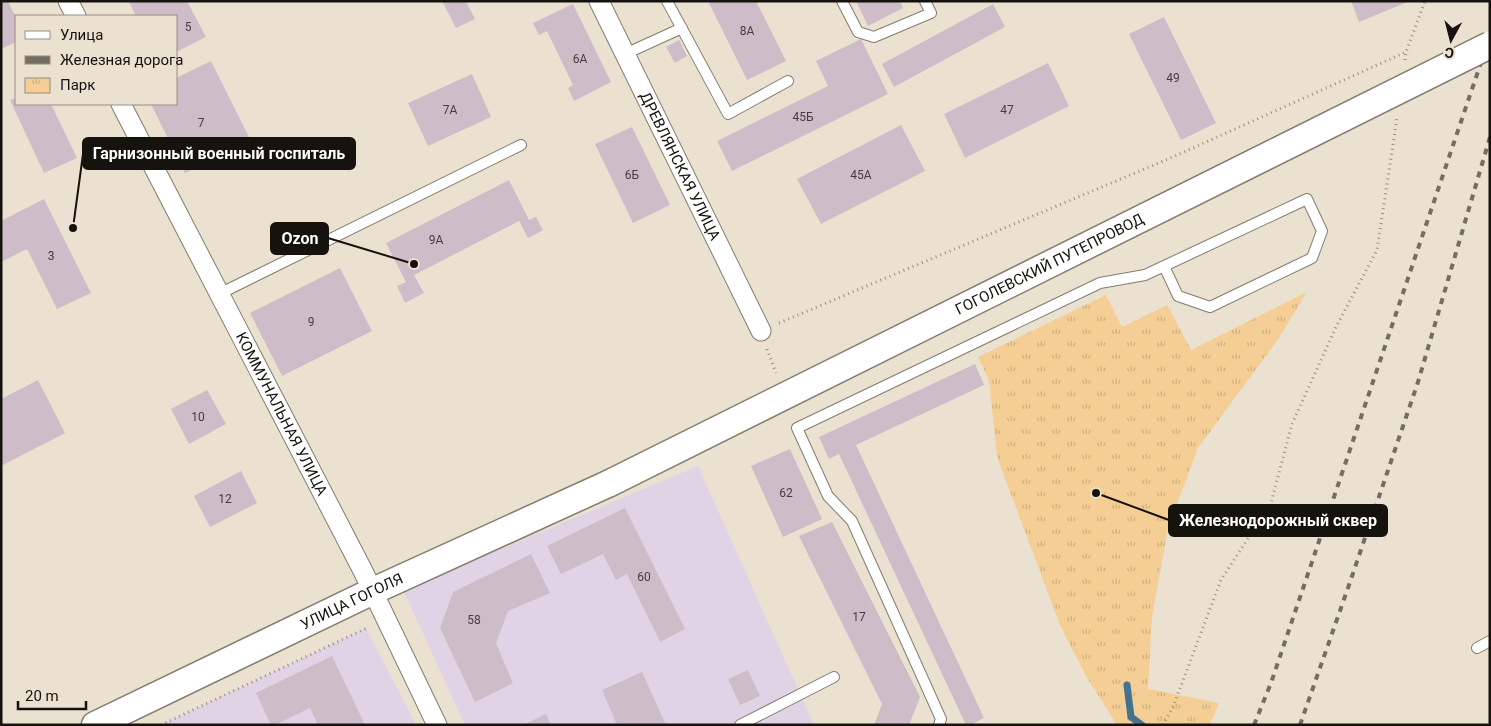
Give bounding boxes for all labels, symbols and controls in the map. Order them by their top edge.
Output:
legend [15,15,178,105]
north arrow [1426,15,1476,65]
house number: 5 [185,20,192,34]
house number: 8А [740,24,754,38]
text: Улица [60,26,103,44]
text: С [1444,44,1455,61]
text: Железная дорога [60,51,183,69]
house number: 6А [573,52,587,66]
house number: 49 [1166,71,1180,85]
text: Парк [60,76,95,94]
street label: ДРЕВЛЯНСКАЯ УЛИЦА [636,89,724,244]
house number: 7А [443,103,457,117]
house number: 47 [1000,103,1014,117]
house number: 45Б [792,110,814,124]
house number: 7 [198,116,205,130]
callout: Гарнизонный военный госпиталь [83,138,355,169]
text: Гарнизонный военный госпиталь [93,144,345,163]
house number: 6Б [625,168,640,182]
house number: 45А [850,168,872,182]
street label: ГОГОЛЕВСКИЙ ПУТЕПРОВОД [952,210,1147,319]
callout: Ozon [271,223,328,254]
text: Ozon [281,229,319,248]
house number: 9А [429,233,443,247]
house number: 3 [48,249,54,263]
house number: 9 [308,315,314,329]
street label: КОММУНАЛЬНАЯ УЛИЦА [232,329,331,499]
house number: 10 [191,410,205,424]
house number: 62 [779,486,793,500]
house number: 12 [218,492,232,506]
callout: Железнодорожный сквер [1169,505,1387,536]
text: Железнодорожный сквер [1179,511,1377,530]
street label: УЛИЦА ГОГОЛЯ [298,570,406,634]
house number: 60 [637,570,651,584]
house number: 17 [852,610,866,624]
house number: 58 [467,613,481,627]
scale bar [18,678,85,710]
text: 20 m [25,687,59,705]

